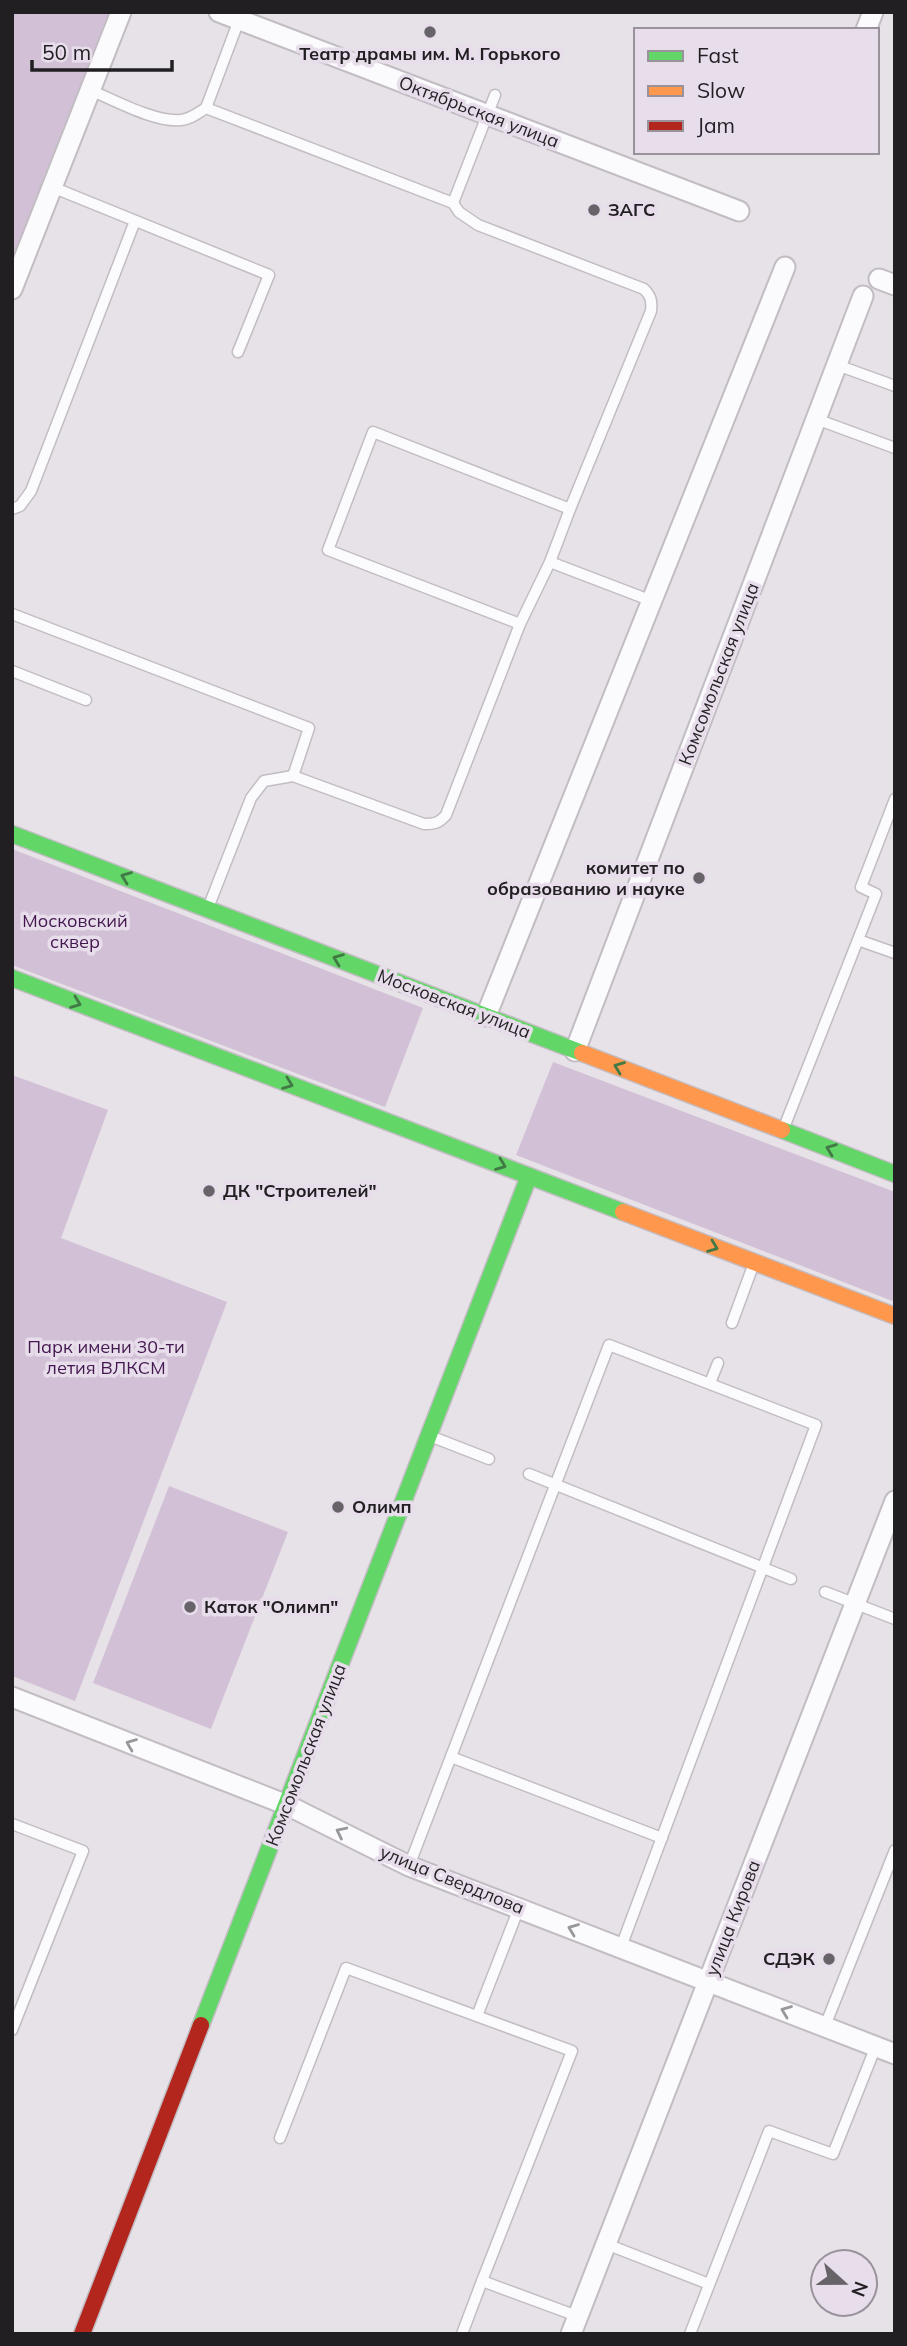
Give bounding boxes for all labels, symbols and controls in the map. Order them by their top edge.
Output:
marker: Театр драмы им. М. Горького [422,24,438,40]
scale bar [32,28,172,72]
legend [634,28,879,154]
text: 50 m [42,39,91,65]
place label: Театр драмы им. М. Горького [299,42,561,65]
text: Fast [697,42,739,68]
street label: Октябрьская улица [396,70,563,153]
text: Slow [697,77,745,103]
text: Jam [697,112,735,138]
place label: ЗАГС [608,198,655,221]
marker: ЗАГС [586,202,602,218]
street label: Комсомольская улица [673,579,764,768]
place label: комитет по образованию и науке [487,856,685,900]
marker: комитет по образованию и науке [691,870,707,886]
one-way arrow [120,872,132,886]
park label: Московский сквер [22,909,128,953]
one-way arrow [332,954,344,968]
street label: Московская улица [374,964,534,1043]
one-way arrow [69,994,81,1008]
one-way arrow [613,1062,625,1076]
one-way arrow [282,1076,294,1090]
one-way arrow [826,1144,838,1158]
one-way arrow [494,1157,506,1171]
place label: ДК "Строителей" [223,1179,377,1202]
marker: ДК "Строителей" [201,1183,217,1199]
one-way arrow [707,1238,719,1252]
park label: Парк имени 30-ти летия ВЛКСМ [27,1335,185,1379]
place label: Олимп [352,1495,412,1518]
marker: Олимп [330,1499,346,1515]
place label: Каток "Олимп" [204,1595,338,1618]
marker: Каток "Олимп" [182,1599,198,1615]
street label: Комсомольская улица [260,1660,351,1849]
one-way arrow [126,1738,138,1752]
one-way arrow [336,1826,348,1840]
street label: улица Свердлова [377,1840,528,1919]
street label: улица Кирова [700,1857,765,1979]
one-way arrow [568,1923,580,1937]
place label: СДЭК [763,1947,816,1970]
marker: СДЭК [821,1951,837,1967]
one-way arrow [780,2005,792,2019]
north arrow [809,2248,879,2318]
text: N [846,2278,874,2300]

